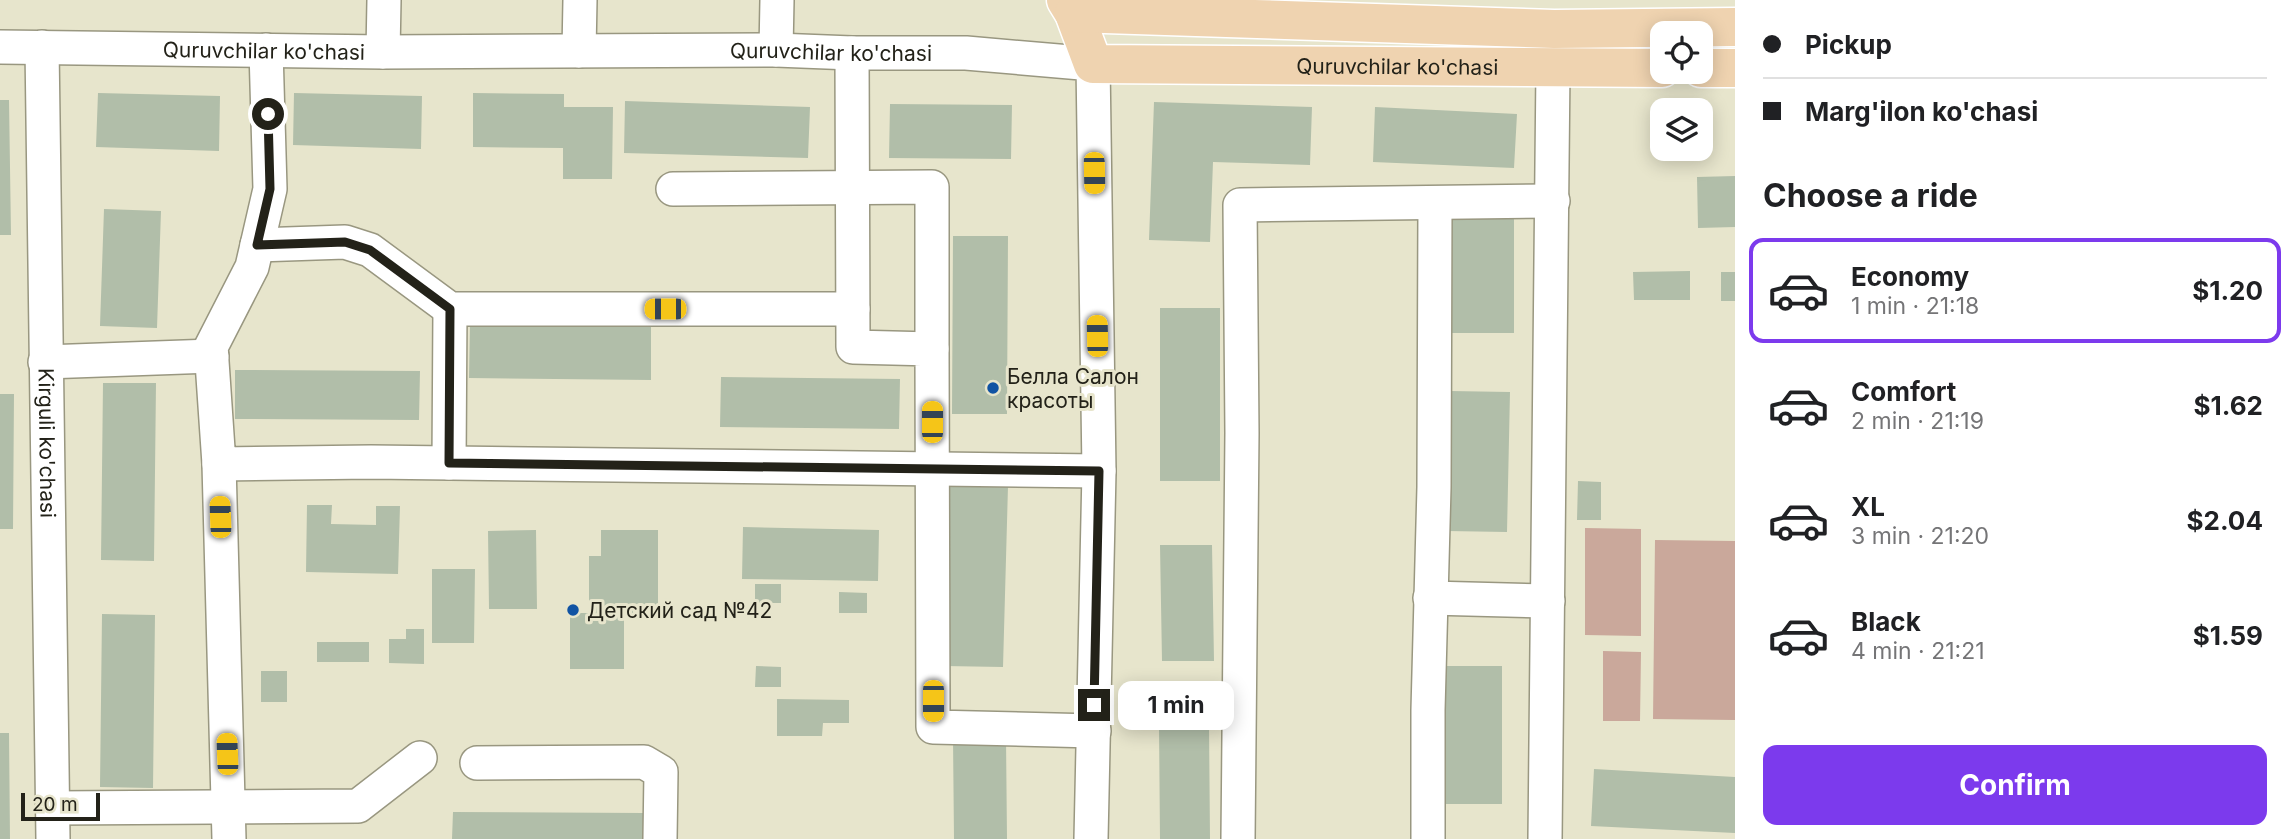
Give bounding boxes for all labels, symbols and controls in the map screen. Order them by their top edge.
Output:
map controls [1650,21,1713,161]
button: locate [1650,21,1713,84]
text: Pickup [1805,29,1892,60]
street label: Quruvchilar ko'chasi [163,37,365,64]
street label: Quruvchilar ko'chasi [730,37,932,66]
street label: Quruvchilar ko'chasi [1296,53,1498,79]
text: Marg'ilon ko'chasi [1805,96,2038,127]
route start [252,98,284,130]
button: layers [1650,98,1713,161]
car [1084,152,1105,194]
text: Choose a ride [1763,176,1978,215]
icon: car [1767,259,1830,322]
text: Economy [1851,261,1969,292]
text: $1.20 [2192,275,2263,306]
text: 1 min · 21:18 [1851,292,1979,320]
car [645,299,687,320]
car [1087,315,1108,357]
place label: Белла Салон красоты [1007,364,1139,413]
street label: Kirguli ko'chasi [34,368,61,518]
icon: car [1767,374,1830,437]
text: Comfort [1851,376,1956,407]
marker: Белла Салон красоты [985,380,1001,396]
text: $1.62 [2194,390,2263,421]
car [922,401,943,443]
text: 2 min · 21:19 [1851,407,1984,435]
icon: car [1767,489,1830,552]
text: XL [1851,491,1885,522]
car [209,496,232,538]
text: $2.04 [2187,505,2263,536]
text: 3 min · 21:20 [1851,522,1989,550]
place label: Детский сад №42 [587,598,772,623]
marker: Детский сад №42 [565,602,581,618]
icon: car [1767,604,1830,667]
text: Black [1851,606,1921,637]
text: $1.59 [2193,620,2263,651]
text: 4 min · 21:21 [1851,637,1985,665]
car [923,680,944,722]
callout: 1 min [1118,680,1234,730]
route end [1078,689,1110,721]
text: 1 min [1148,691,1204,719]
car [216,733,239,775]
button: Confirm [1763,745,2267,825]
scale bar [21,790,100,822]
text: 20 m [32,793,78,816]

